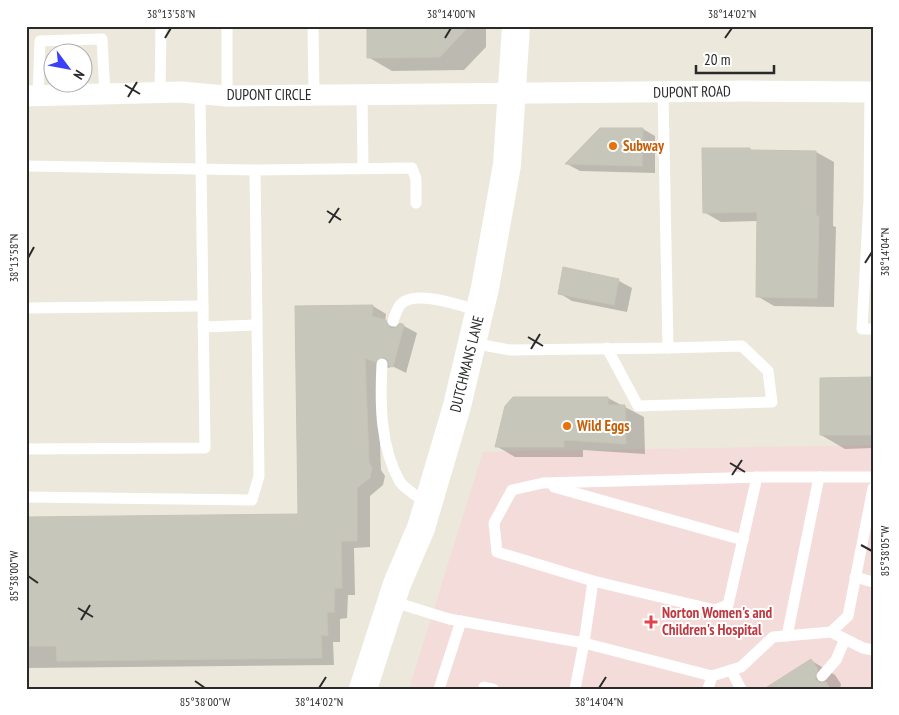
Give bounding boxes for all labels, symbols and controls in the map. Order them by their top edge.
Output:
text: 38°13'58"N [147,6,195,21]
text: 38°14'00"N [427,6,475,21]
text: 38°14'02"N [708,6,756,21]
north arrow [42,42,92,92]
scale bar [696,42,774,74]
text: 20 m [704,50,730,69]
text: N [69,67,89,83]
street label: DUPONT ROAD [653,81,731,102]
street label: DUPONT CIRCLE [227,85,311,104]
place label: Subway [623,136,665,155]
marker: Subway [607,140,619,152]
text: 38°14'04"N [877,228,892,276]
text: 38°13'58"N [6,234,21,282]
street label: DUTCHMANS LANE [445,314,488,414]
place label: Wild Eggs [576,416,630,435]
marker: Wild Eggs [561,420,573,432]
text: 85°38'05"W [877,526,892,576]
text: 85°38'00"W [6,551,21,601]
place label: Norton Women's and Children's Hospital [662,603,773,639]
marker: Norton Women's and Children's Hospital [644,615,658,629]
text: 85°38'00"W [180,694,230,709]
text: 38°14'02"N [295,694,343,709]
text: 38°14'04"N [575,694,623,709]

